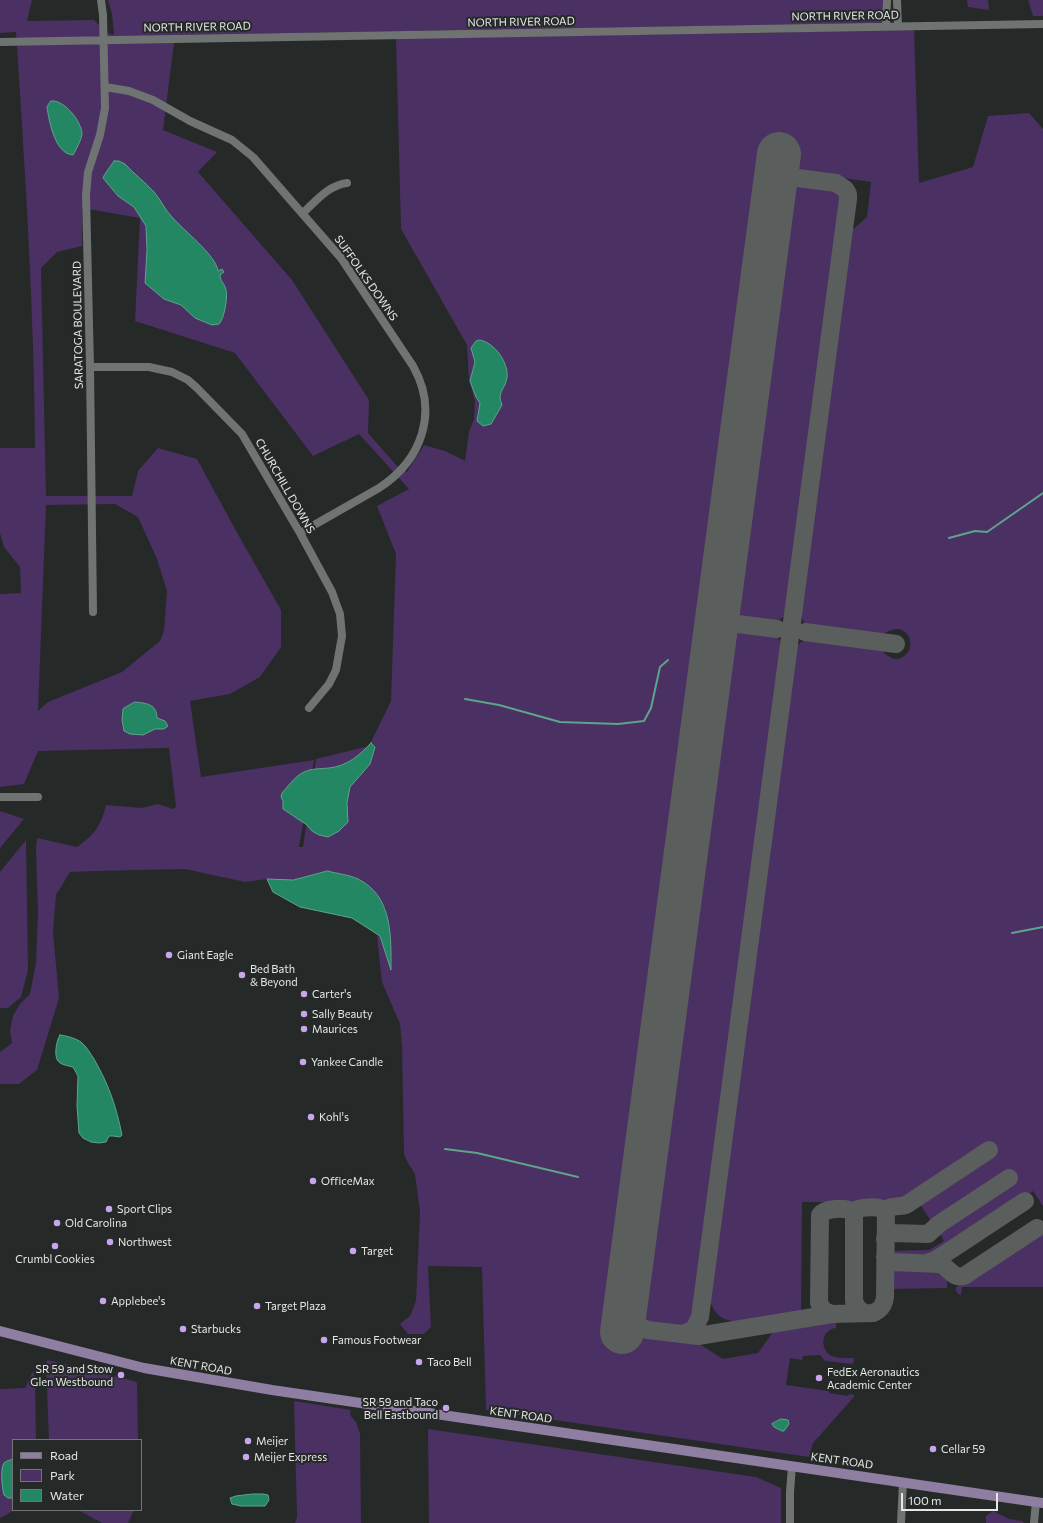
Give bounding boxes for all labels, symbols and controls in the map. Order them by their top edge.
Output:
street label: NORTH RIVER ROAD [791,8,899,24]
street label: NORTH RIVER ROAD [467,14,575,30]
street label: NORTH RIVER ROAD [143,19,251,35]
street label: SUFFOLKS DOWNS [332,233,400,323]
street label: SARATOGA BOULEVARD [70,261,86,389]
street label: CHURCHILL DOWNS [252,436,318,536]
place label: Giant Eagle [177,948,233,962]
marker: Giant Eagle [164,950,174,960]
place label: Bed Bath & Beyond [250,962,298,988]
marker: Bed Bath & Beyond [237,970,247,980]
place label: Carter's [312,987,352,1001]
marker: Carter's [299,989,309,999]
place label: Sally Beauty [312,1007,373,1021]
marker: Sally Beauty [299,1009,309,1019]
place label: Maurices [312,1022,358,1036]
marker: Maurices [299,1024,309,1034]
place label: Yankee Candle [311,1055,383,1069]
marker: Yankee Candle [298,1057,308,1067]
place label: Kohl's [319,1110,349,1124]
marker: Kohl's [306,1112,316,1122]
place label: OfficeMax [321,1174,375,1188]
marker: OfficeMax [308,1176,318,1186]
place label: Sport Clips [117,1202,172,1216]
marker: Sport Clips [104,1204,114,1214]
place label: Old Carolina [65,1216,127,1230]
marker: Old Carolina [52,1218,62,1228]
place label: Northwest [118,1235,172,1249]
marker: Northwest [105,1237,115,1247]
marker: Crumbl Cookies [50,1241,60,1251]
place label: Target [361,1244,393,1258]
marker: Target [348,1246,358,1256]
place label: Crumbl Cookies [15,1252,95,1266]
place label: Applebee's [111,1294,166,1308]
marker: Applebee's [98,1296,108,1306]
place label: Target Plaza [265,1299,326,1313]
marker: Target Plaza [252,1301,262,1311]
place label: Starbucks [191,1322,241,1336]
marker: Starbucks [178,1324,188,1334]
place label: Famous Footwear [332,1333,421,1347]
marker: Famous Footwear [319,1335,329,1345]
street label: KENT ROAD [169,1354,233,1378]
place label: Taco Bell [427,1355,471,1369]
marker: Taco Bell [414,1357,424,1367]
place label: SR 59 and Stow Glen Westbound [30,1362,113,1388]
place label: FedEx Aeronautics Academic Center [827,1365,920,1391]
marker: SR 59 and Stow Glen Westbound [116,1370,126,1380]
marker: FedEx Aeronautics Academic Center [814,1373,824,1383]
place label: SR 59 and Taco Bell Eastbound [363,1395,438,1421]
marker: SR 59 and Taco Bell Eastbound [441,1403,451,1413]
street label: KENT ROAD [489,1404,553,1426]
place label: Meijer [256,1434,288,1448]
marker: Meijer [243,1436,253,1446]
legend [12,1439,142,1511]
place label: Cellar 59 [941,1442,985,1456]
marker: Cellar 59 [928,1444,938,1454]
text: Road [50,1448,78,1462]
place label: Meijer Express [254,1450,327,1464]
street label: KENT ROAD [810,1450,874,1472]
marker: Meijer Express [241,1452,251,1462]
text: Park [50,1468,75,1482]
scale bar [903,1485,1000,1511]
text: Water [50,1488,84,1502]
text: 100 m [908,1493,942,1507]

